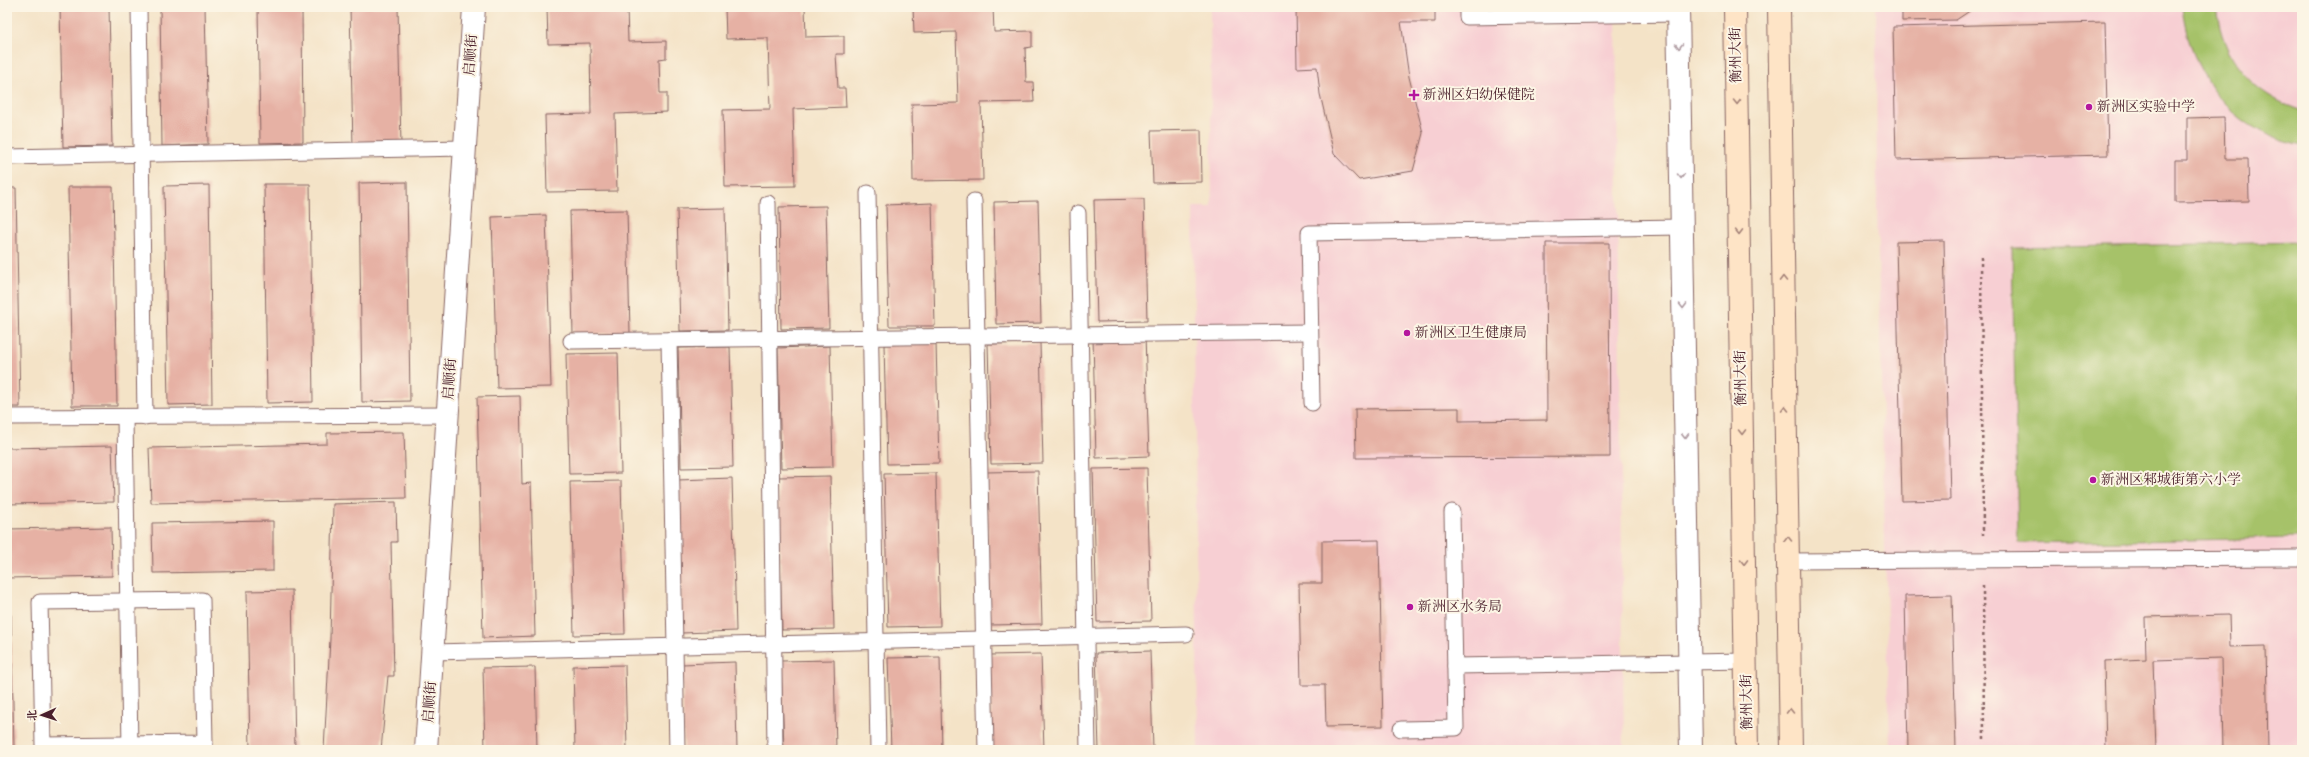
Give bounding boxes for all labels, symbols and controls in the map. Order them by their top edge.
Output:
street label: 衡州大街 [1728,27,1743,83]
street label: 启顺街 [462,33,479,76]
one-way arrow [1674,43,1683,49]
place label: 新洲区妇幼保健院 [1423,87,1535,102]
marker: 新洲区妇幼保健院 [1408,89,1420,101]
one-way arrow [1732,99,1741,105]
place label: 新洲区实验中学 [2097,99,2195,114]
marker: 新洲区实验中学 [2084,102,2094,112]
one-way arrow [1677,173,1685,179]
one-way arrow [1735,229,1743,235]
one-way arrow [1779,276,1787,282]
one-way arrow [1679,303,1687,309]
place label: 新洲区卫生健康局 [1415,325,1527,340]
marker: 新洲区卫生健康局 [1402,328,1412,338]
street label: 衡州大街 [1733,350,1748,406]
street label: 启顺街 [441,357,458,400]
one-way arrow [1781,406,1790,412]
one-way arrow [1738,429,1746,435]
one-way arrow [1681,433,1689,439]
place label: 新洲区邾城街第六小学 [2101,472,2241,487]
marker: 新洲区邾城街第六小学 [2088,475,2098,485]
one-way arrow [1784,536,1792,542]
one-way arrow [1740,559,1748,565]
place label: 新洲区水务局 [1418,599,1502,614]
marker: 新洲区水务局 [1405,602,1415,612]
street label: 衡州大街 [1739,674,1754,730]
street label: 启顺街 [421,680,438,723]
north arrow [22,695,62,735]
one-way arrow [1786,708,1795,714]
text: 北 [27,710,39,721]

